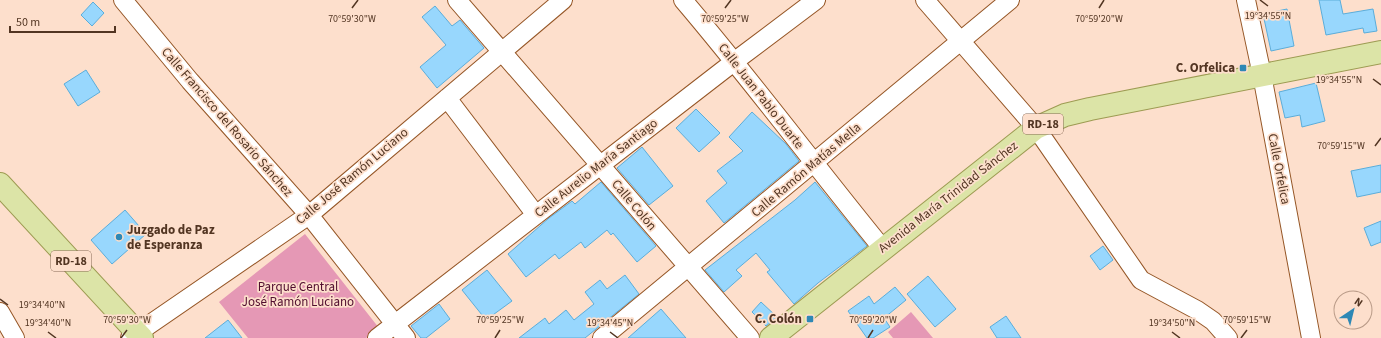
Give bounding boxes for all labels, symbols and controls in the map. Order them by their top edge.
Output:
scale bar [10,8,115,34]
text: 19°34'55"N [1245,9,1291,23]
text: 70°59'30"W [328,12,376,26]
text: 70°59'25"W [701,12,749,26]
text: 70°59'20"W [1075,12,1123,26]
text: 50 m [16,14,40,31]
street label: Calle Juan Pablo Duarte [714,39,808,153]
street label: Calle Francisco del Rosario Sánchez [157,44,297,201]
place label: C. Orfelica [1176,59,1235,77]
marker: C. Orfelica [1238,63,1248,73]
text: 19°34'55"N [1316,73,1362,87]
street label: Calle Aurelio María Santiago [531,114,661,222]
road number: RD-18 [1023,114,1063,134]
street label: Calle Ramón Matías Mella [747,119,865,221]
street label: Calle José Ramón Luciano [292,123,412,229]
street label: Calle Orfelica [1263,132,1295,206]
street label: Avenida María Trinidad Sánchez [874,137,1022,257]
text: 70°59'15"W [1317,139,1365,153]
street label: Calle Colón [607,176,661,234]
place label: Juzgado de Paz de Esperanza [127,221,215,254]
marker: Juzgado de Paz de Esperanza [114,232,124,242]
road number: RD-18 [51,251,91,271]
park label: Parque Central José Ramón Luciano [242,278,354,311]
north arrow [1333,290,1373,330]
text: N [1351,294,1366,310]
text: 19°34'40"N [19,298,65,312]
place label: C. Colón [755,310,802,328]
text: 70°59'30"W [103,313,151,327]
text: 70°59'25"W [476,313,524,327]
text: 70°59'20"W [849,313,897,327]
text: 70°59'15"W [1223,313,1271,327]
marker: C. Colón [805,314,815,324]
text: 19°34'40"N [25,316,71,330]
text: 19°34'45"N [587,316,633,330]
text: 19°34'50"N [1149,316,1195,330]

